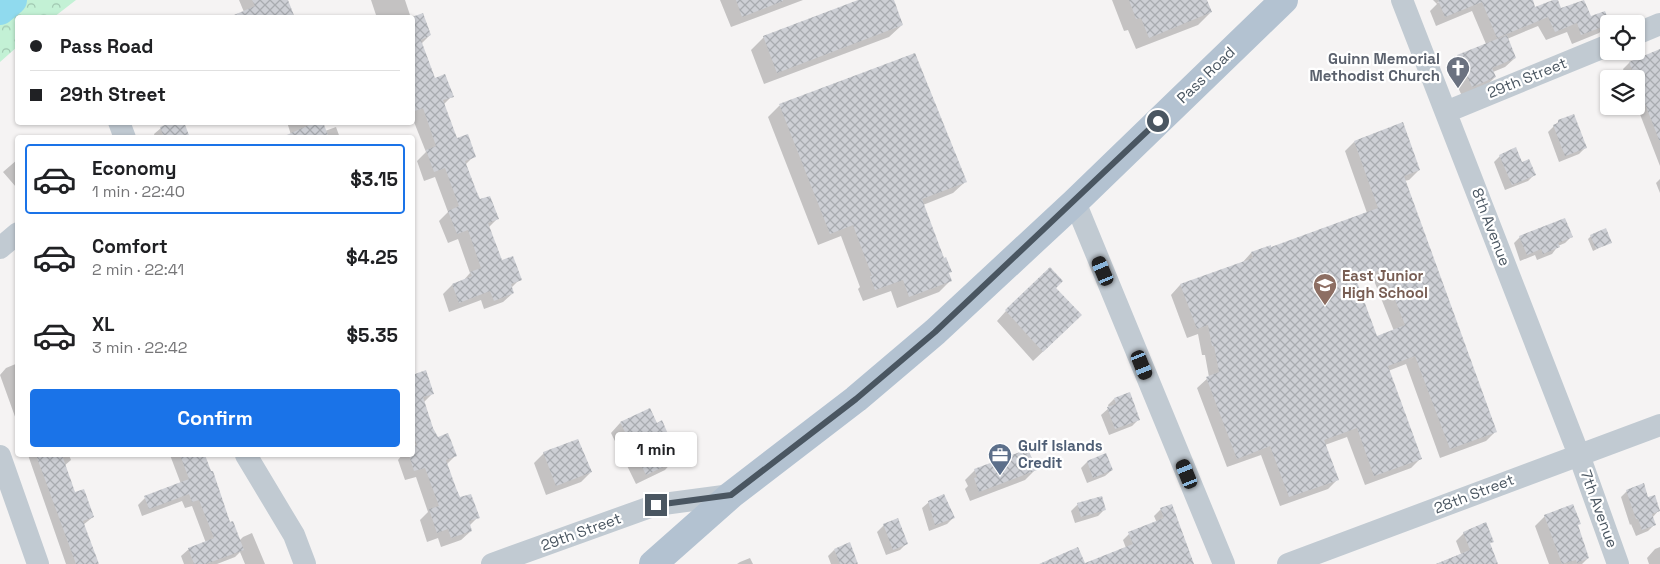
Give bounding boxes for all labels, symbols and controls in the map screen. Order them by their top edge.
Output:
map controls [1600,15,1645,115]
button: locate [1600,15,1645,60]
text: Pass Road [60,34,153,59]
street label: Pass Road [1172,42,1239,107]
place label: Guinn Memorial Methodist Church [1309,49,1440,85]
street label: 29th Street [1484,53,1569,102]
church icon: Guinn Memorial Methodist Church [1445,55,1471,89]
button: layers [1600,70,1645,115]
text: 29th Street [60,82,166,107]
route start [1147,110,1169,132]
text: Economy [92,156,176,181]
icon: car [32,157,77,202]
text: $3.15 [350,167,398,192]
text: 1 min · 22:40 [92,181,185,202]
street label: 8th Avenue [1468,185,1515,269]
text: Comfort [92,234,168,259]
icon: car [32,235,77,280]
text: $4.25 [346,245,398,270]
car [1090,254,1115,288]
text: 2 min · 22:41 [92,259,184,280]
place label: East Junior High School [1342,266,1428,302]
school or university icon: East Junior High School [1312,272,1338,306]
text: XL [92,312,115,337]
icon: car [32,313,77,358]
text: $5.35 [346,323,398,348]
text: 3 min · 22:42 [92,337,187,358]
car [1129,348,1154,382]
button: Confirm [30,389,400,447]
callout: 1 min [615,432,697,468]
place label: Gulf Islands Credit [1018,436,1103,472]
text: 1 min [636,439,676,460]
office icon: Gulf Islands Credit [987,442,1013,476]
car [1174,457,1199,491]
street label: 7th Avenue [1577,467,1622,550]
street label: 28th Street [1431,470,1517,517]
route end [645,494,667,516]
street label: 29th Street [538,508,624,555]

